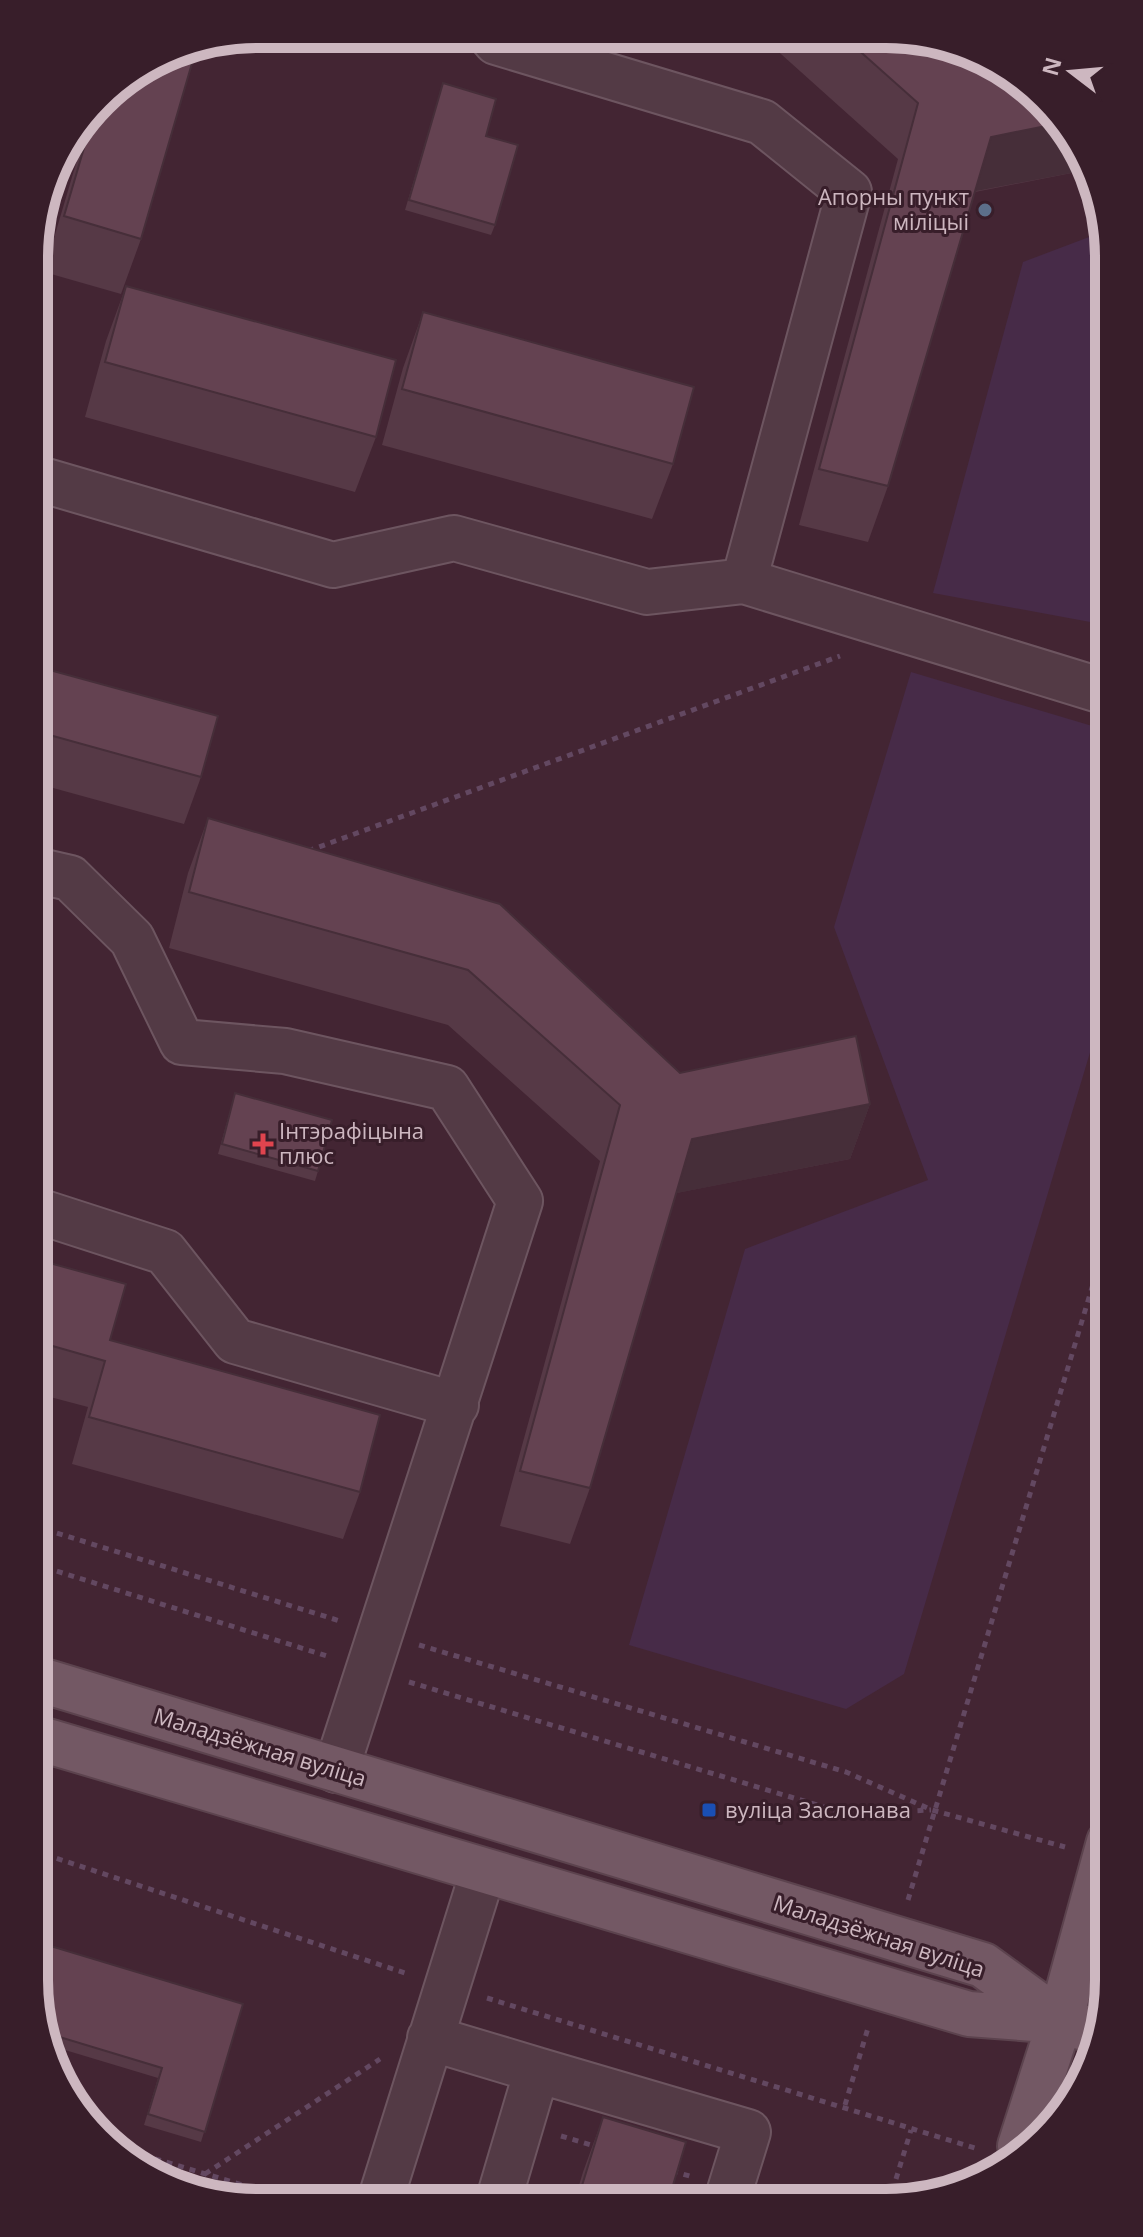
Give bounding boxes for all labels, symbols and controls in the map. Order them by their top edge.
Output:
north arrow [1031,32,1111,112]
text: N [1034,53,1068,79]
place label: Апорны пункт міліцыі [818,181,969,236]
marker: Апорны пункт міліцыі [976,201,994,219]
place label: Інтэрафіцына плюс [279,1115,424,1170]
marker: Інтэрафіцына плюс [254,1135,272,1153]
street label: Маладзёжная вуліца [150,1699,370,1793]
place label: вуліца Заслонава [725,1794,911,1824]
marker: вуліца Заслонава [700,1801,718,1819]
street label: Маладзёжная вуліца [770,1887,989,1983]

